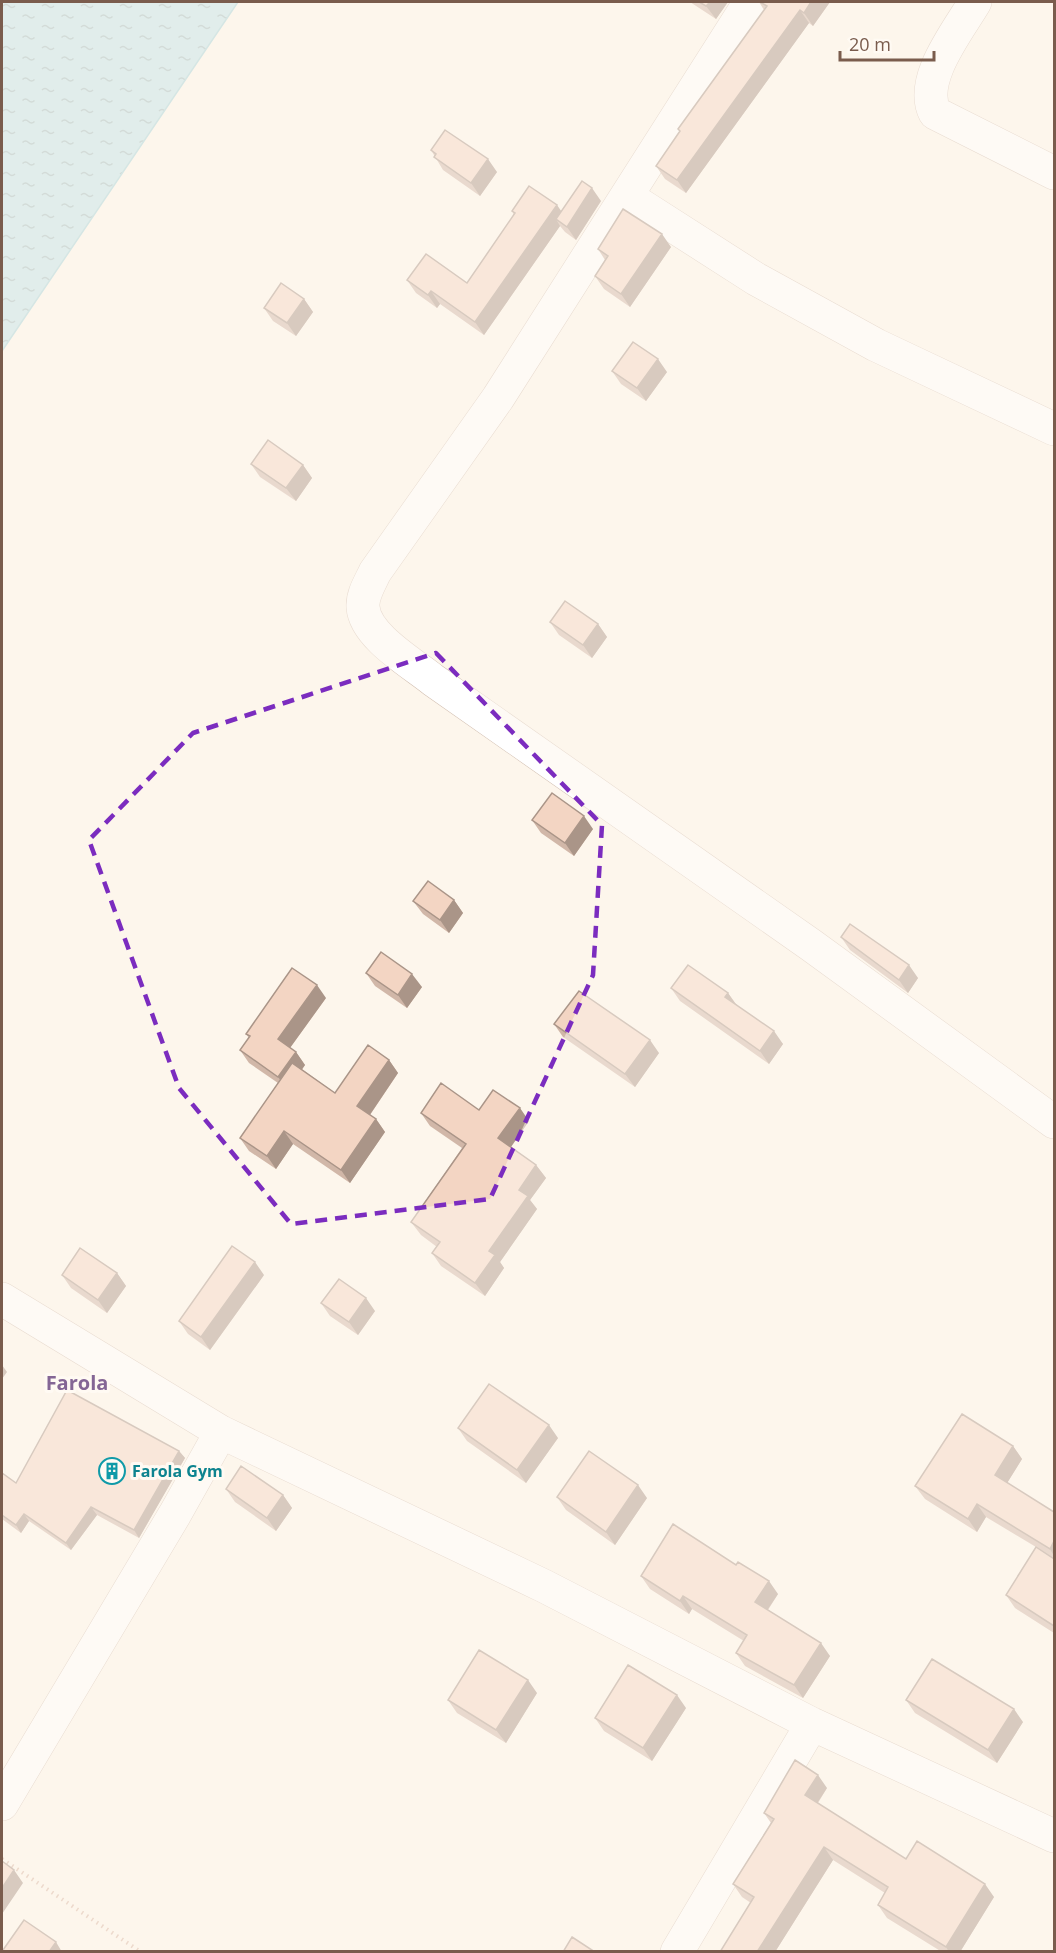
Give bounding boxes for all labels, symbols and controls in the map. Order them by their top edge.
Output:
scale bar [840,24,934,62]
text: 20 m [849,32,891,56]
district label: Farola [46,1369,108,1396]
building icon: Farola Gym [97,1456,127,1486]
place label: Farola Gym [132,1460,223,1482]

